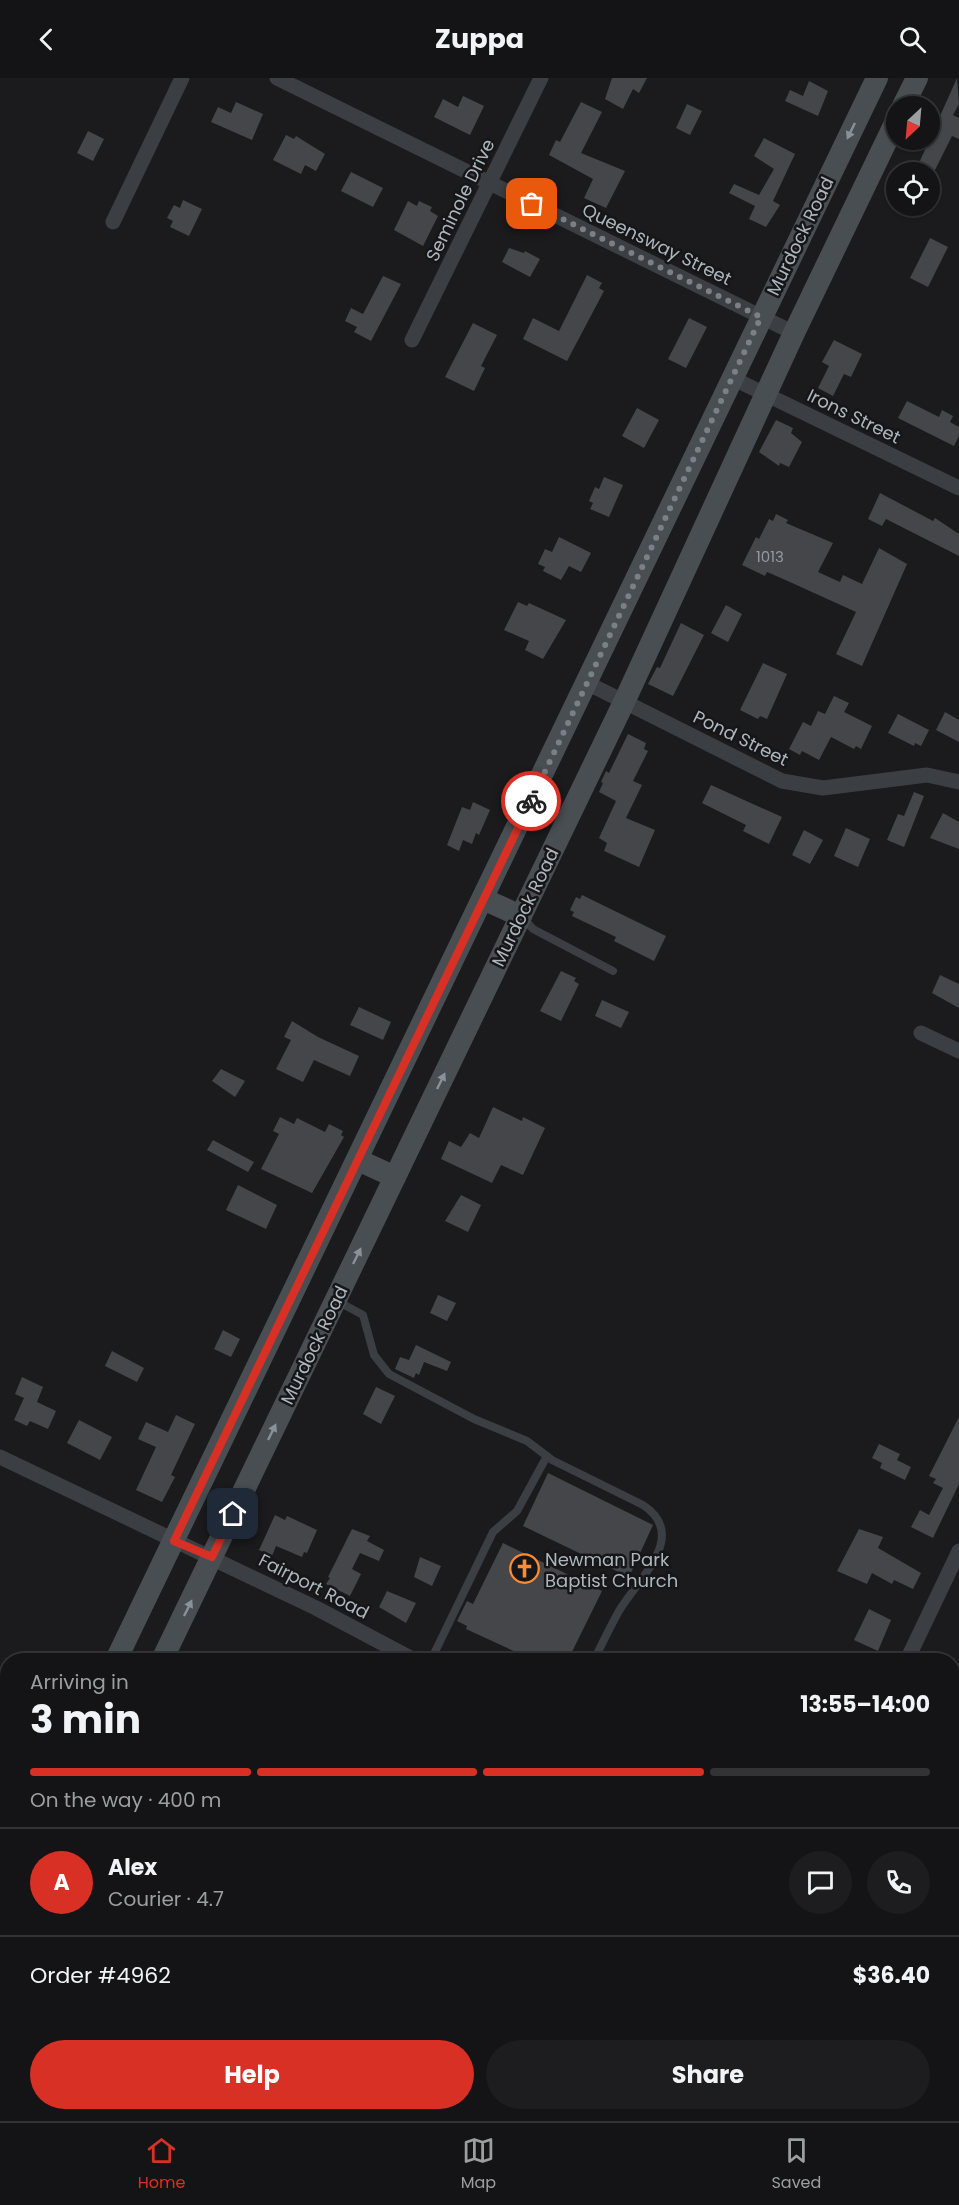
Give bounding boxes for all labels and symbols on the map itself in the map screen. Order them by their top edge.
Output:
north arrow [886,96,940,150]
one-way arrow [847,122,856,139]
street label: Seminole Drive [420,135,500,265]
street label: Murdock Road [760,172,840,300]
pin [506,178,557,229]
street label: Queensway Street [578,197,736,291]
street label: Irons Street [803,383,905,449]
house number: 1013 [756,546,784,567]
street label: Pond Street [689,704,793,772]
courier [501,771,561,831]
street label: Murdock Road [485,843,565,971]
one-way arrow [437,1072,446,1089]
one-way arrow [352,1248,361,1265]
street label: Murdock Road [274,1281,354,1409]
one-way arrow [268,1424,277,1441]
pin [207,1488,258,1539]
street label: Fairport Road [254,1547,374,1625]
place label: Newman Park Baptist Church [545,1547,678,1593]
church icon: Newman Park Baptist Church [508,1553,540,1585]
one-way arrow [183,1599,192,1616]

